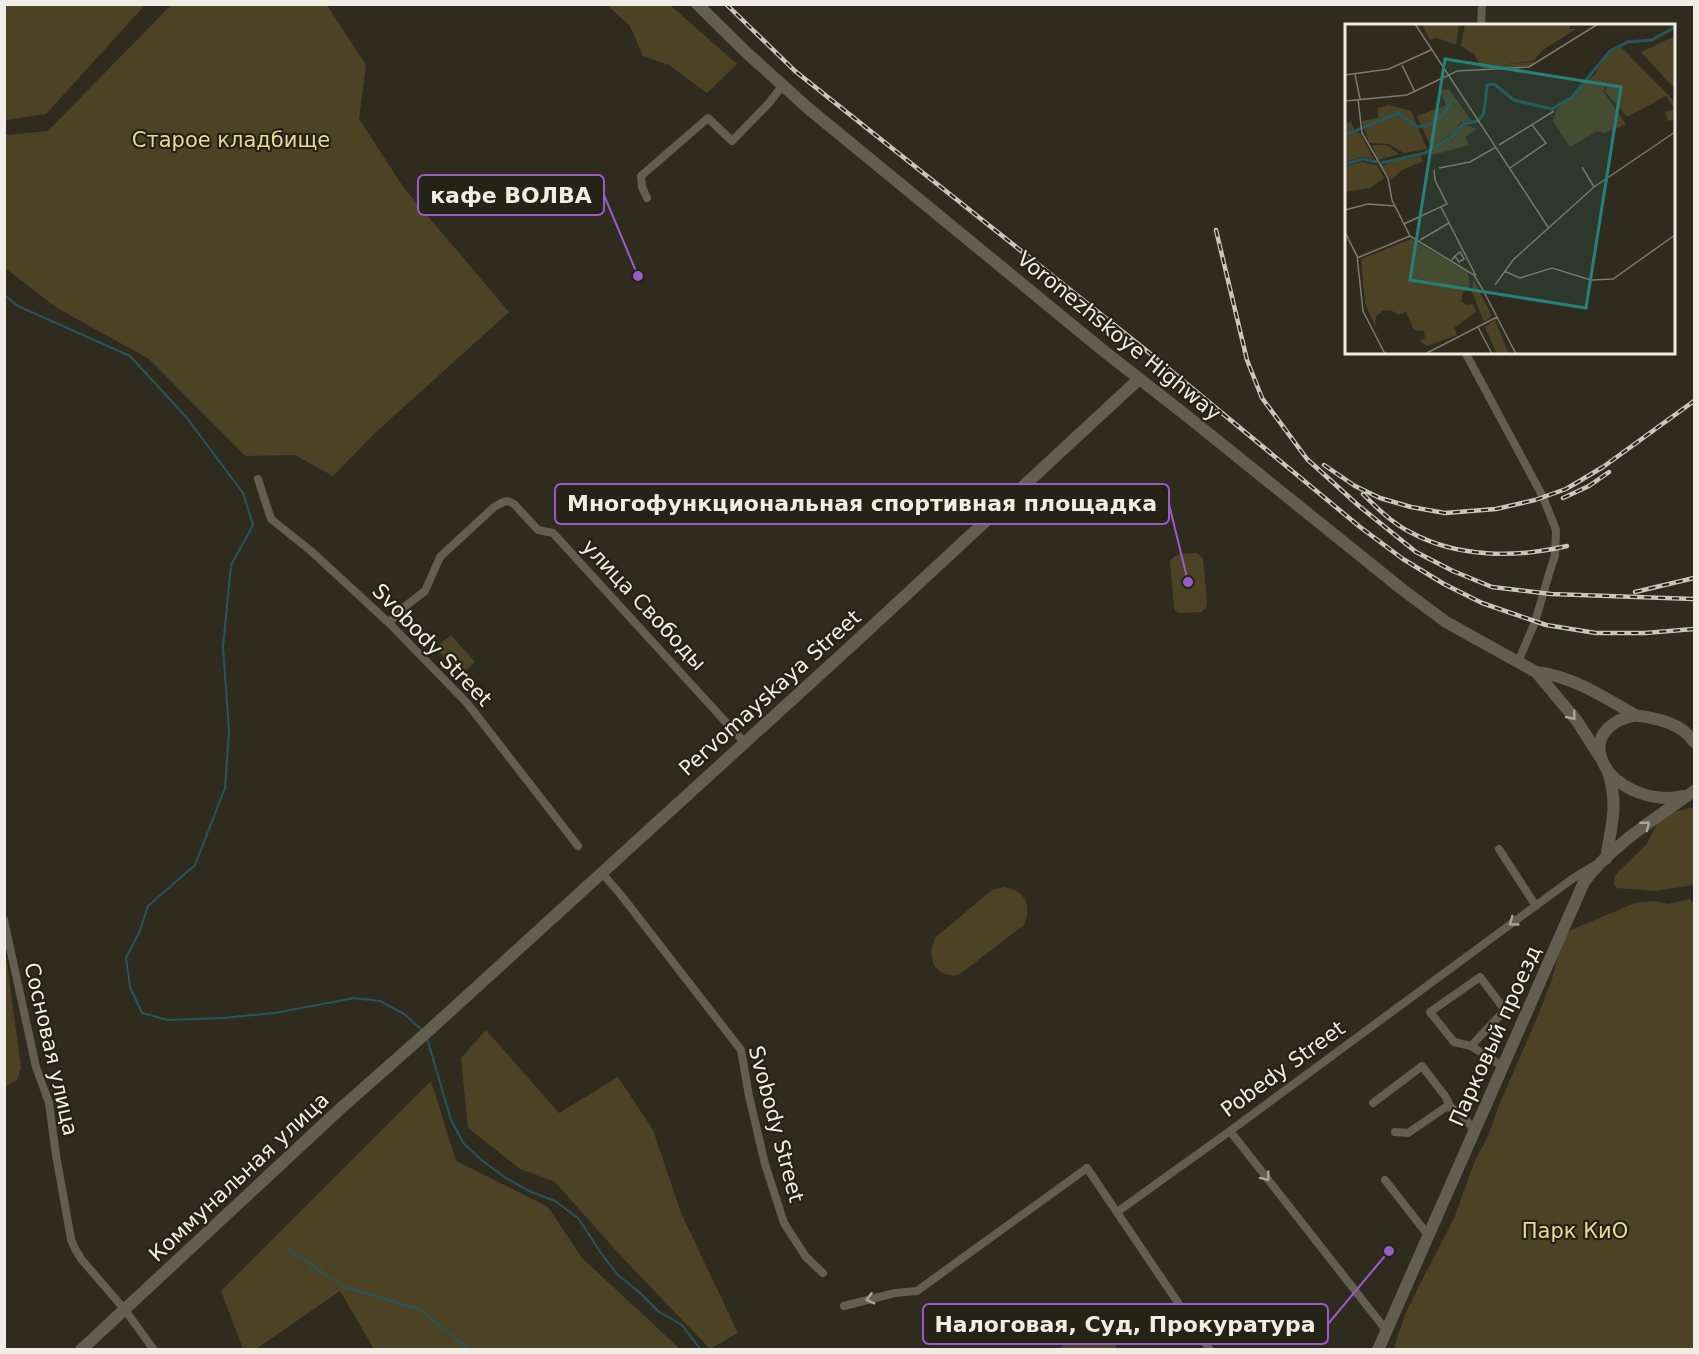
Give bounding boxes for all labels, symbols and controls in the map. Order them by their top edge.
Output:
inset map [1345,24,1675,354]
park label: Старое кладбище [132,128,330,152]
callout: кафе ВОЛВА [418,175,604,215]
text: кафе ВОЛВА [430,183,592,208]
street label: Voronezhskoye Highway [1012,246,1226,426]
callout: Многофункциональная спортивная площадка [555,484,1169,524]
text: Многофункциональная спортивная площадка [567,491,1157,516]
street label: улица Свободы [577,535,711,675]
street label: Svobody Street [367,579,497,711]
street label: Pervomayskaya Street [674,605,866,781]
one-way arrow [1565,709,1576,720]
one-way arrow [1640,821,1651,832]
one-way arrow [1508,915,1519,926]
street label: Парковый проезд [1444,942,1546,1130]
street label: Сосновая улица [19,960,83,1138]
street label: Pobedy Street [1216,1016,1350,1122]
street label: Svobody Street [744,1043,808,1205]
street label: Коммунальная улица [144,1087,334,1267]
one-way arrow [1258,1171,1269,1182]
park label: Парк КиО [1522,1219,1628,1243]
one-way arrow [865,1292,875,1305]
callout: Налоговая, Суд, Прокуратура [923,1304,1328,1344]
text: Налоговая, Суд, Прокуратура [934,1312,1316,1337]

